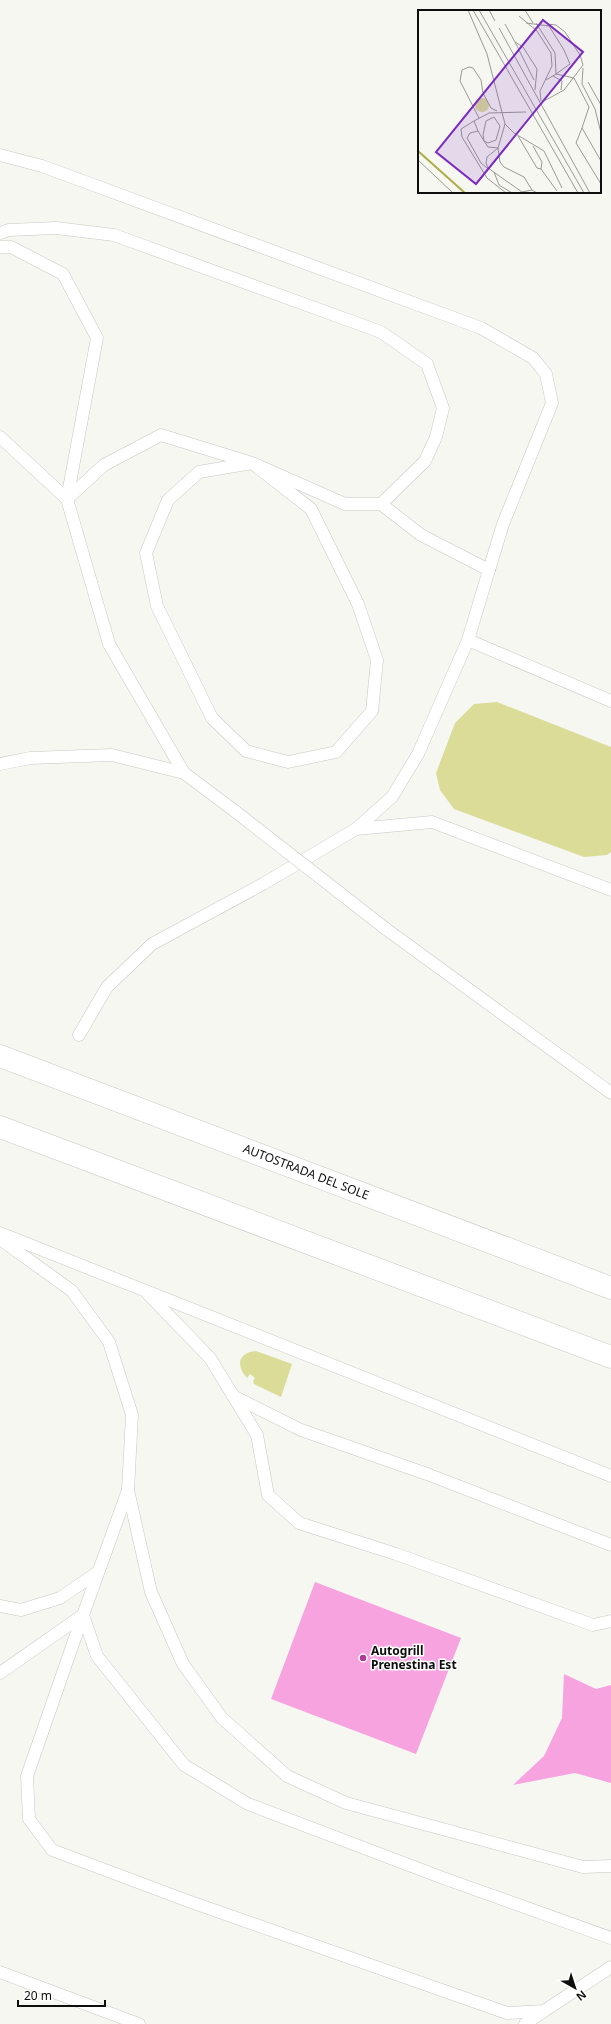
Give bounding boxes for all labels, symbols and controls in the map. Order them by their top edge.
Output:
inset map [418,10,601,193]
street label: AUTOSTRADA DEL SOLE [241,1140,372,1203]
place label: Autogrill Prenestina Est [371,1642,457,1673]
marker: Autogrill Prenestina Est [358,1653,368,1663]
north arrow [555,1968,595,2008]
scale bar [18,1982,105,2008]
text: 20 m [24,1987,52,2004]
text: N [573,1988,590,2005]

